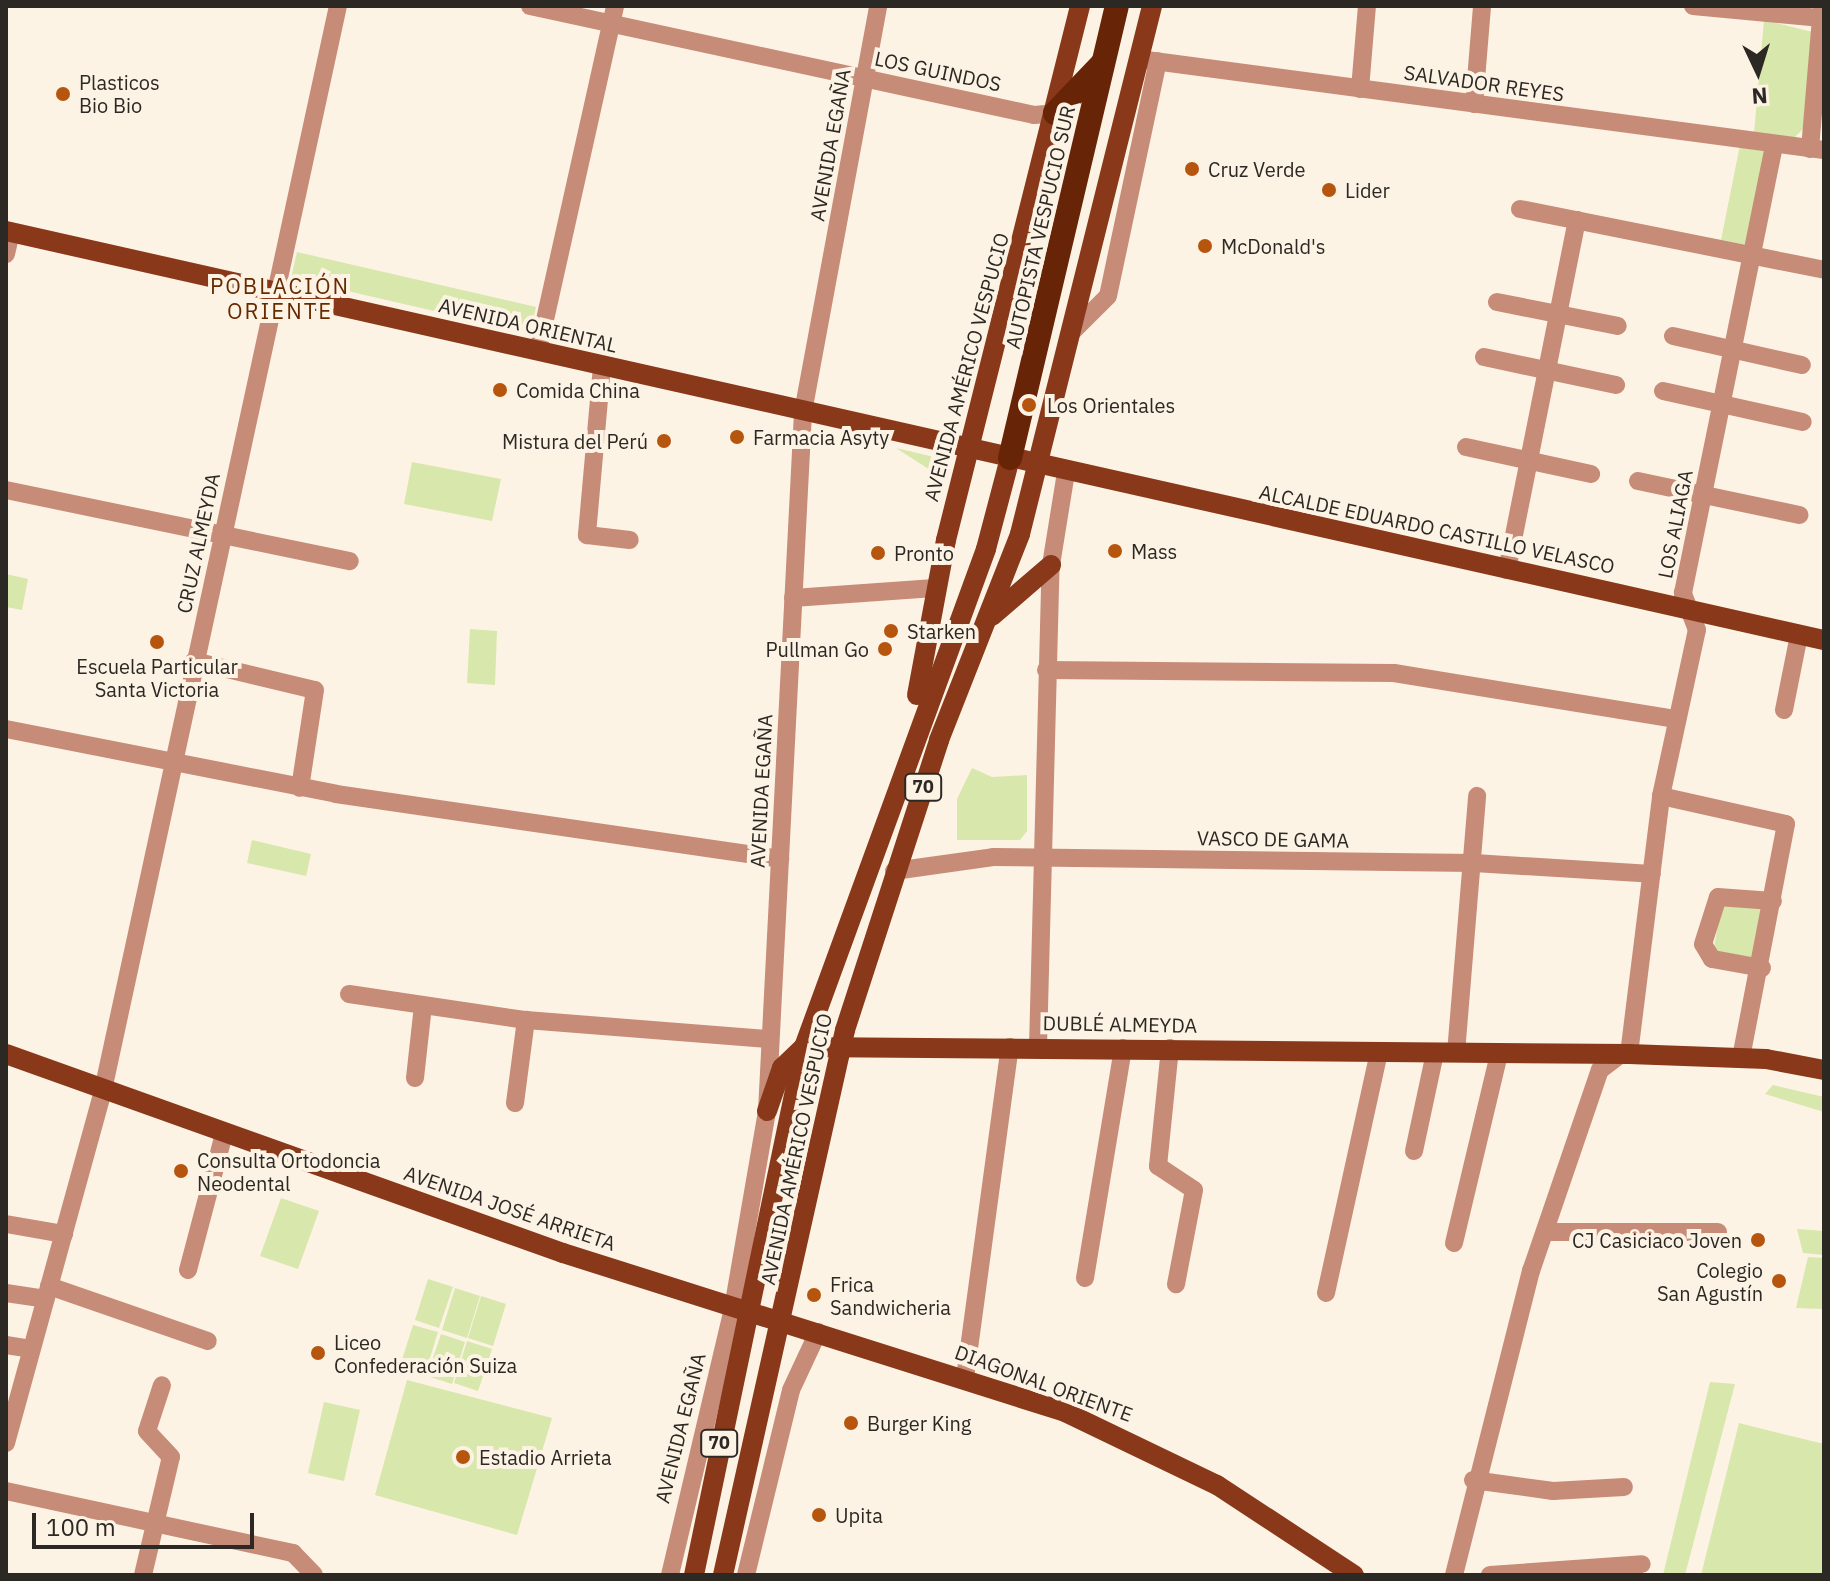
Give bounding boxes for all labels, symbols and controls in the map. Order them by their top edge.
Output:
north arrow [1718,32,1798,112]
street label: LOS GUINDOS [873,46,1003,96]
street label: SALVADOR REYES [1402,60,1566,106]
street label: AVENIDA EGAÑA [805,67,855,223]
place label: Plasticos Bio Bio [79,70,160,117]
text: N [1751,81,1769,111]
marker: Plasticos Bio Bio [54,85,72,103]
street label: AUTOPISTA VESPUCIO SUR [1000,103,1080,351]
place label: Cruz Verde [1208,157,1305,181]
marker: Cruz Verde [1183,160,1201,178]
place label: Lider [1345,178,1390,202]
marker: Lider [1320,181,1338,199]
street label: AVENIDA AMÉRICO VESPUCIO [919,230,1013,504]
place label: McDonald's [1221,234,1326,258]
marker: McDonald's [1196,237,1214,255]
district label: POBLACIÓN ORIENTE [210,272,350,324]
street label: AVENIDA ORIENTAL [436,293,620,357]
place label: Comida China [516,378,640,402]
marker: Comida China [491,381,509,399]
place label: Los Orientales [1047,393,1175,417]
marker: Los Orientales [1018,394,1040,416]
place label: Farmacia Asyty [753,425,889,449]
marker: Farmacia Asyty [728,428,746,446]
place label: Mistura del Perú [502,429,648,453]
marker: Mistura del Perú [655,432,673,450]
street label: LOS ALIAGA [1653,468,1697,580]
street label: CRUZ ALMEYDA [171,471,225,615]
street label: ALCALDE EDUARDO CASTILLO VELASCO [1257,480,1617,578]
place label: Mass [1131,539,1177,563]
place label: Pronto [894,541,954,565]
marker: Mass [1106,542,1124,560]
marker: Pronto [869,544,887,562]
place label: Starken [907,619,976,643]
marker: Starken [882,622,900,640]
marker: Escuela Particular Santa Victoria [148,633,166,651]
place label: Pullman Go [765,637,869,661]
marker: Pullman Go [876,640,894,658]
place label: Escuela Particular Santa Victoria [76,654,238,701]
street label: AVENIDA EGAÑA [745,713,777,869]
road number: 70 [903,773,943,801]
street label: VASCO DE GAMA [1197,826,1349,852]
street label: AVENIDA AMÉRICO VESPUCIO [755,1011,837,1287]
street label: DUBLÉ ALMEYDA [1042,1011,1198,1037]
place label: Consulta Ortodoncia Neodental [197,1148,380,1195]
street label: AVENIDA JOSÉ ARRIETA [401,1160,619,1256]
marker: Consulta Ortodoncia Neodental [172,1162,190,1180]
place label: CJ Casiciaco Joven [1572,1228,1742,1252]
marker: CJ Casiciaco Joven [1749,1231,1767,1249]
place label: Colegio San Agustín [1657,1258,1763,1305]
place label: Frica Sandwicheria [830,1272,951,1319]
marker: Colegio San Agustín [1770,1272,1788,1290]
marker: Frica Sandwicheria [805,1286,823,1304]
place label: Liceo Confederación Suiza [334,1330,517,1377]
street label: DIAGONAL ORIENTE [952,1340,1136,1426]
marker: Liceo Confederación Suiza [309,1344,327,1362]
street label: AVENIDA EGAÑA [650,1350,710,1506]
place label: Burger King [867,1411,971,1435]
marker: Burger King [842,1414,860,1432]
road number: 70 [699,1429,739,1457]
place label: Estadio Arrieta [479,1445,612,1469]
marker: Estadio Arrieta [454,1448,472,1466]
scale bar [36,1497,258,1547]
place label: Upita [835,1503,883,1527]
marker: Upita [810,1506,828,1524]
text: 100 m [46,1511,116,1543]

